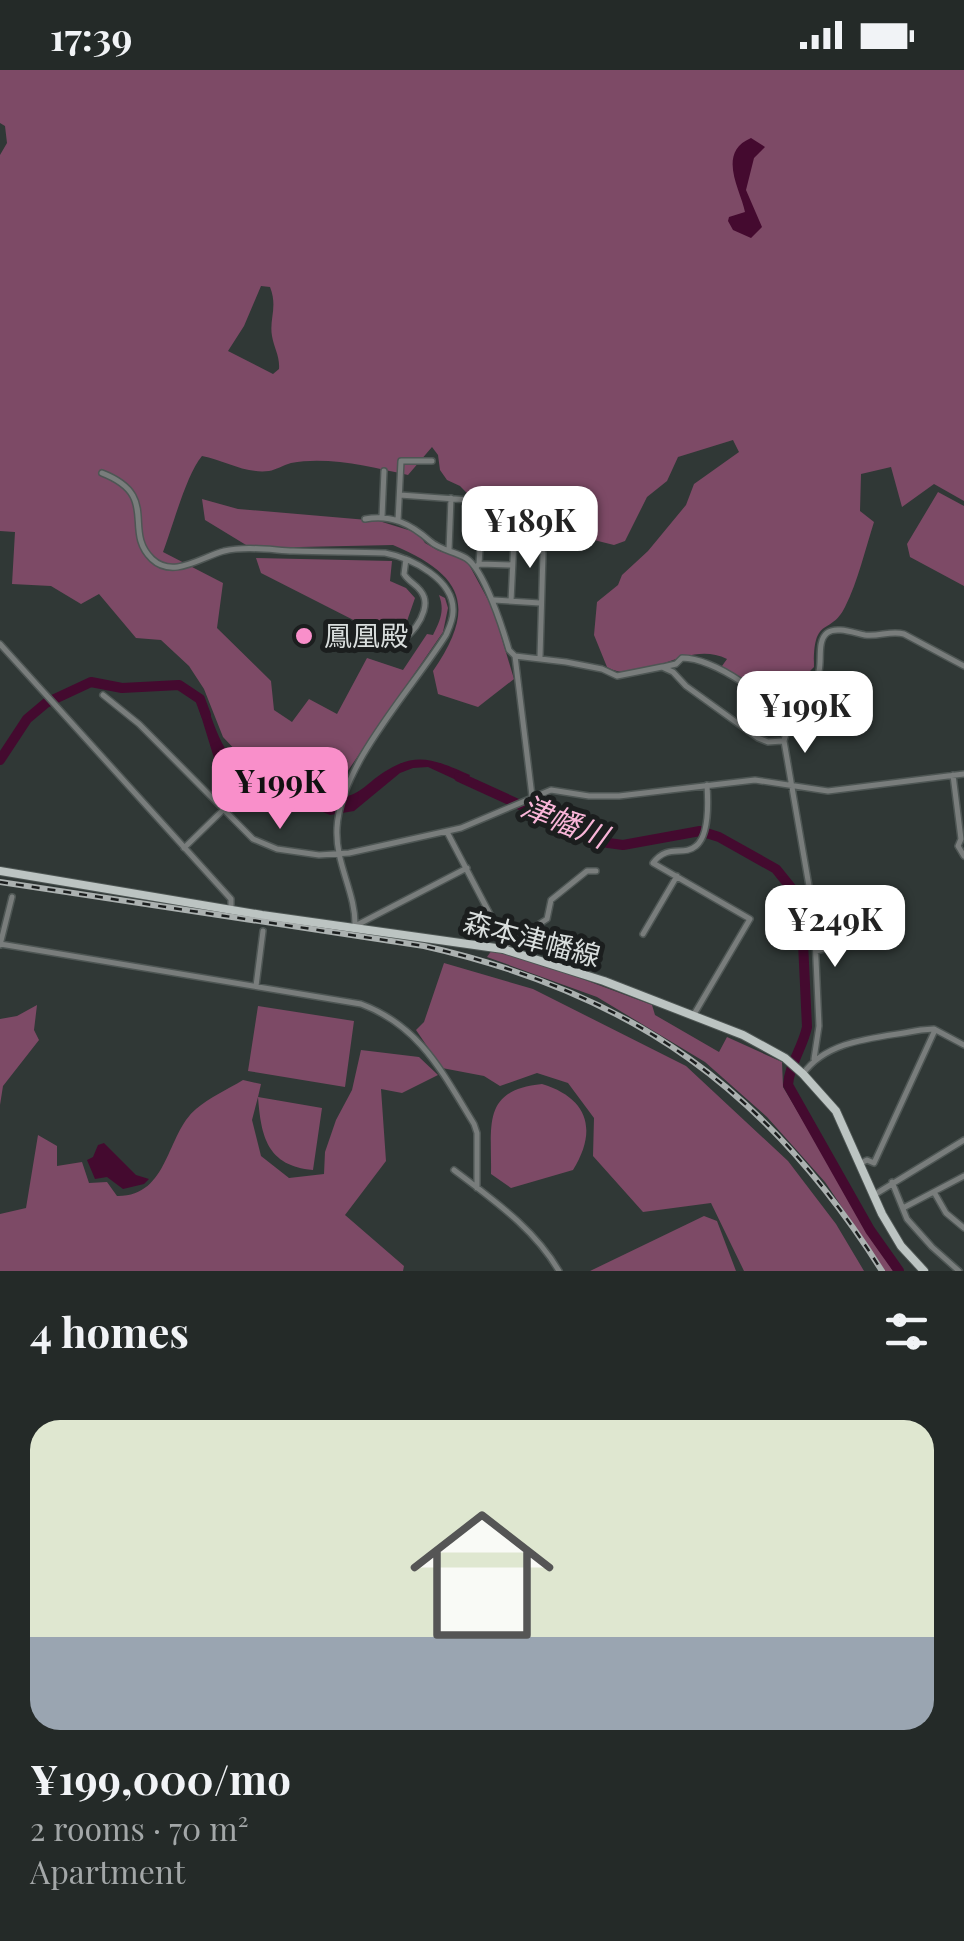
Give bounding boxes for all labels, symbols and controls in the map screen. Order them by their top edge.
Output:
text: 17:39 [50,10,132,61]
pin: ¥189K [460,486,600,571]
text: ¥189K [484,497,576,540]
place label: 鳳凰殿 [324,616,408,653]
marker: 鳳凰殿 [293,625,315,647]
pin: ¥199K [735,671,875,756]
text: ¥199K [759,682,851,725]
pin: ¥199K [210,747,350,832]
text: ¥199K [234,758,326,801]
water label: 津幡川 [516,785,617,857]
pin: ¥249K [765,885,905,970]
text: ¥249K [787,896,883,939]
street label: 森本津幡線 [460,902,605,974]
text: 4 homes [30,1303,189,1359]
icon: filters [879,1304,934,1359]
icon: home [392,1485,572,1665]
text: ¥199,000/mo [30,1750,291,1806]
text: 2 rooms · 70 m² [30,1806,248,1849]
text: Apartment [30,1849,185,1892]

